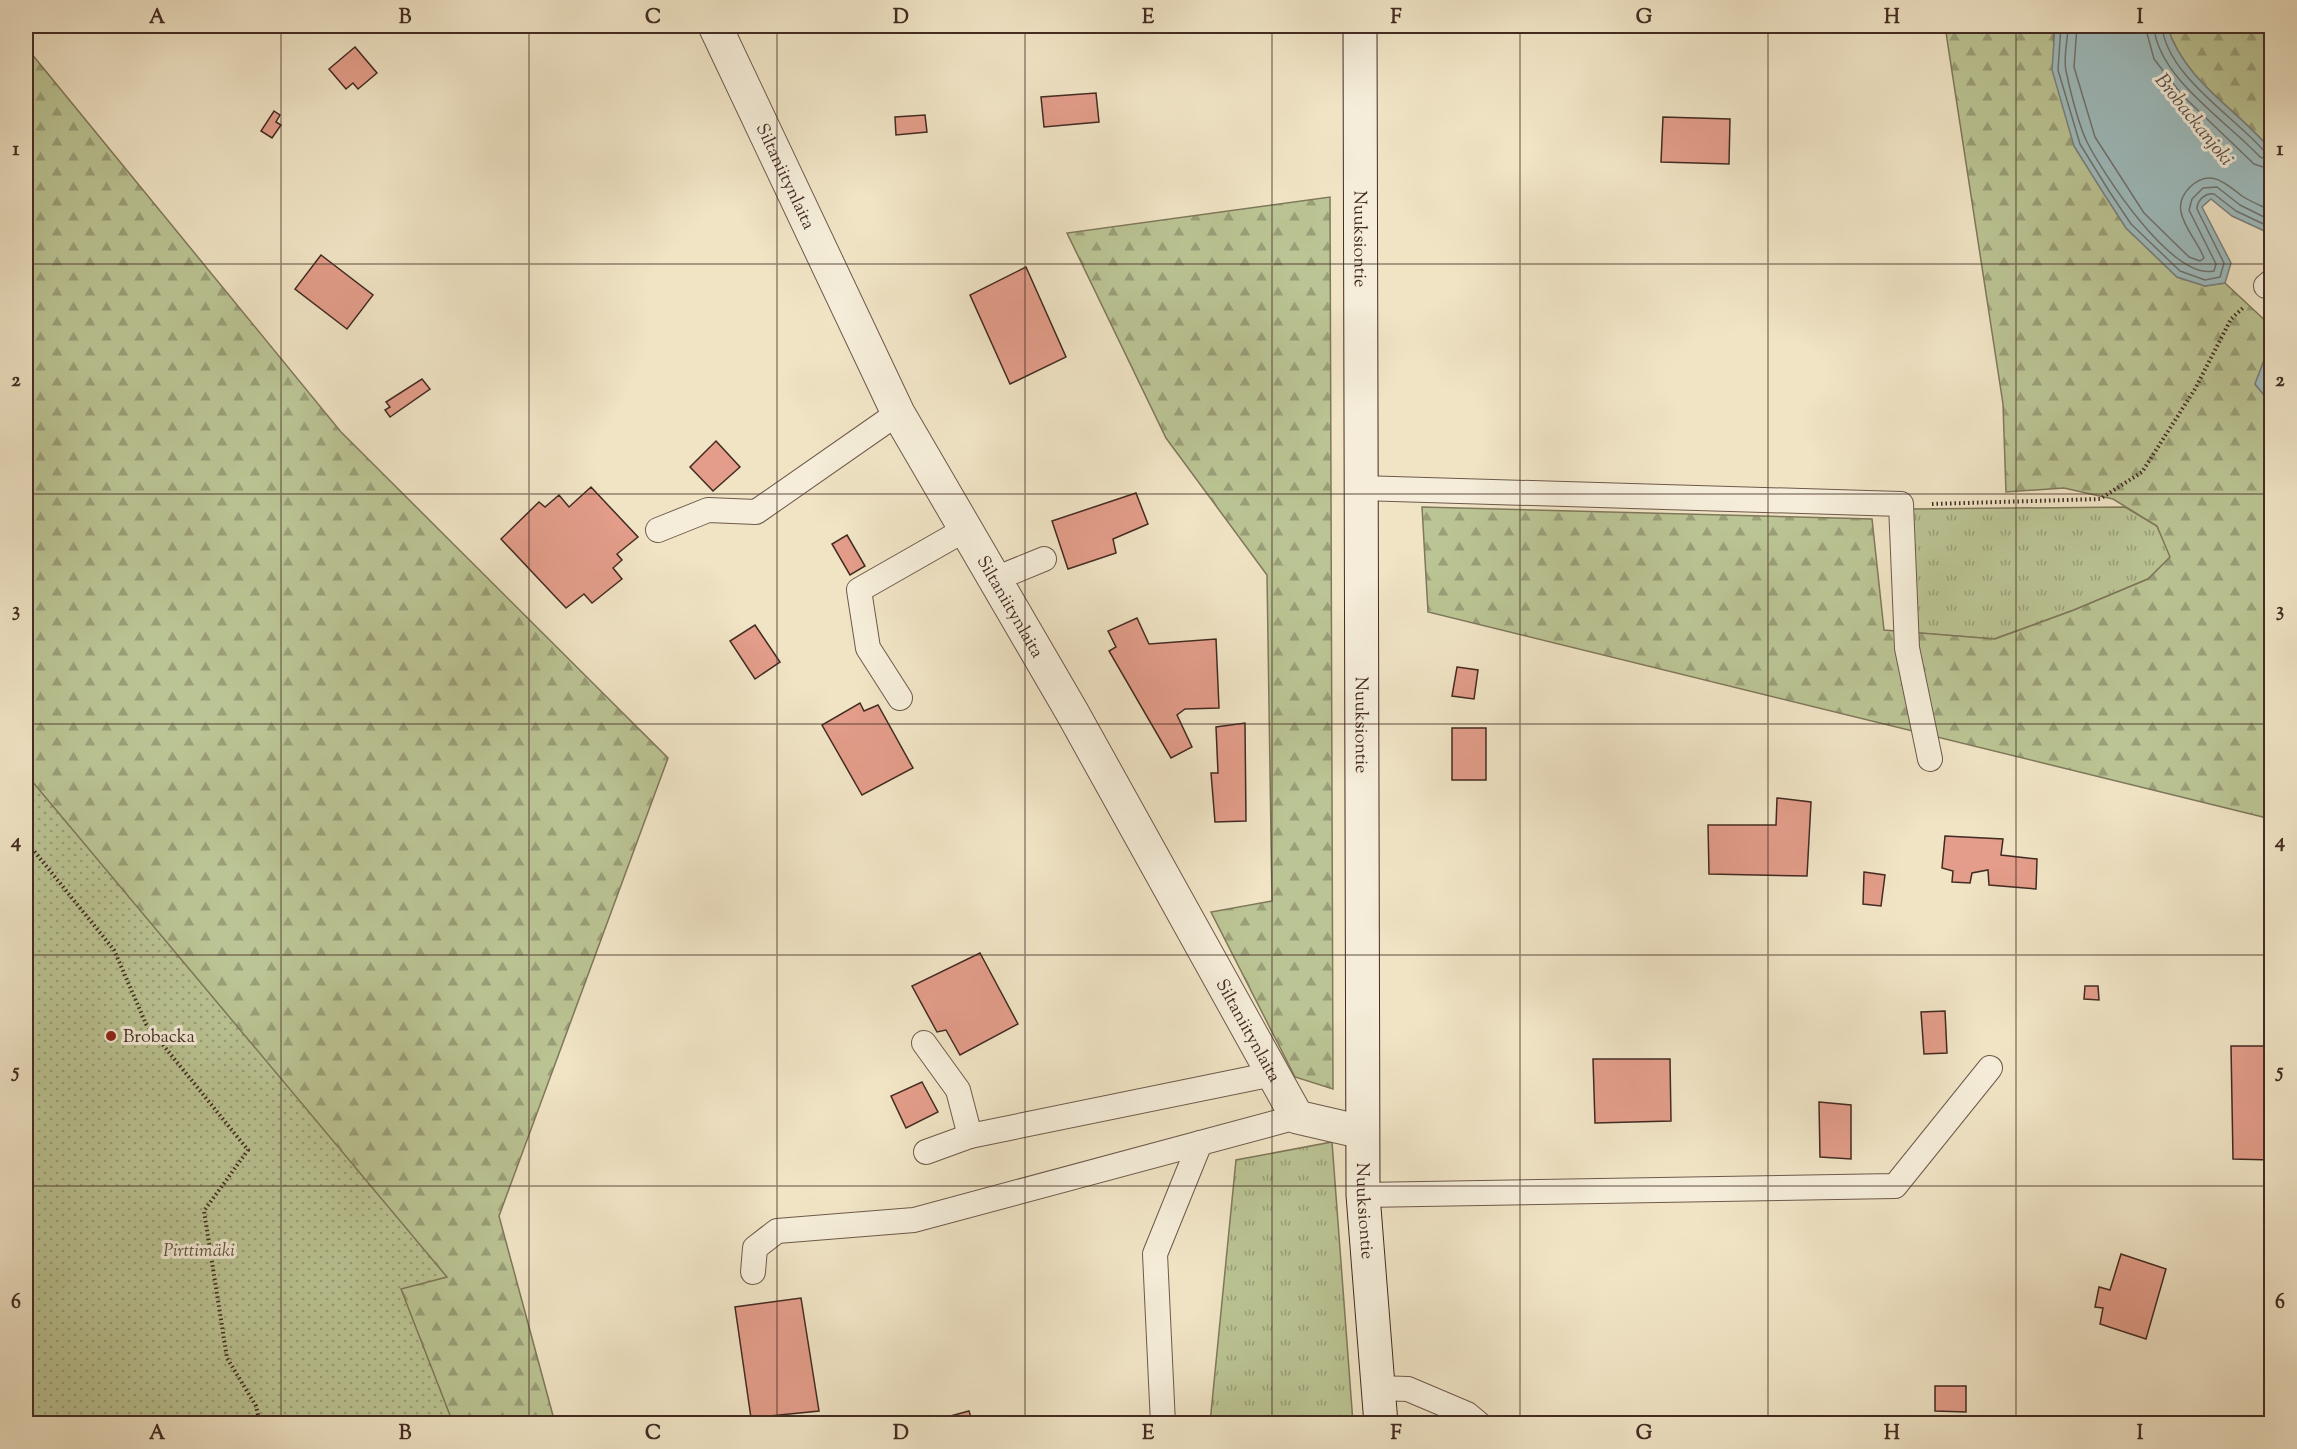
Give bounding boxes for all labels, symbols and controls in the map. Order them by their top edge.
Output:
text: A [149,4,166,33]
text: B [399,4,412,33]
text: C [645,4,661,33]
text: D [893,4,909,33]
text: E [1142,4,1155,33]
text: F [1390,4,1402,33]
text: G [1636,4,1653,33]
text: H [1884,4,1900,33]
text: I [2137,4,2144,33]
water label: Brobackanjoki [2147,68,2239,173]
street label: Siltaniitynlaita [748,120,820,234]
text: 1 [13,136,20,165]
text: 1 [2277,136,2284,165]
street label: Nuuksiontie [1345,191,1372,287]
text: 2 [11,367,21,396]
text: 2 [2275,367,2285,396]
street label: Siltaniitynlaita [969,551,1049,664]
text: 3 [12,597,20,626]
text: 3 [2276,597,2284,626]
street label: Nuuksiontie [1347,677,1373,773]
text: 4 [10,828,21,857]
text: 4 [2274,828,2285,857]
street label: Siltaniitynlaita [1208,975,1286,1088]
place label: Brobacka [123,1025,195,1051]
marker: Brobacka [104,1029,118,1043]
text: 5 [11,1058,20,1087]
text: 5 [2275,1058,2284,1087]
street label: Nuuksiontie [1348,1163,1379,1260]
park label: Pirttimäki [163,1239,235,1265]
text: 6 [11,1289,21,1318]
text: 6 [2275,1289,2285,1318]
text: A [149,1420,166,1449]
text: B [399,1420,412,1449]
text: C [645,1420,661,1449]
text: D [893,1420,909,1449]
text: E [1142,1420,1155,1449]
text: F [1390,1420,1402,1449]
text: G [1636,1420,1653,1449]
text: H [1884,1420,1900,1449]
text: I [2137,1420,2144,1449]

